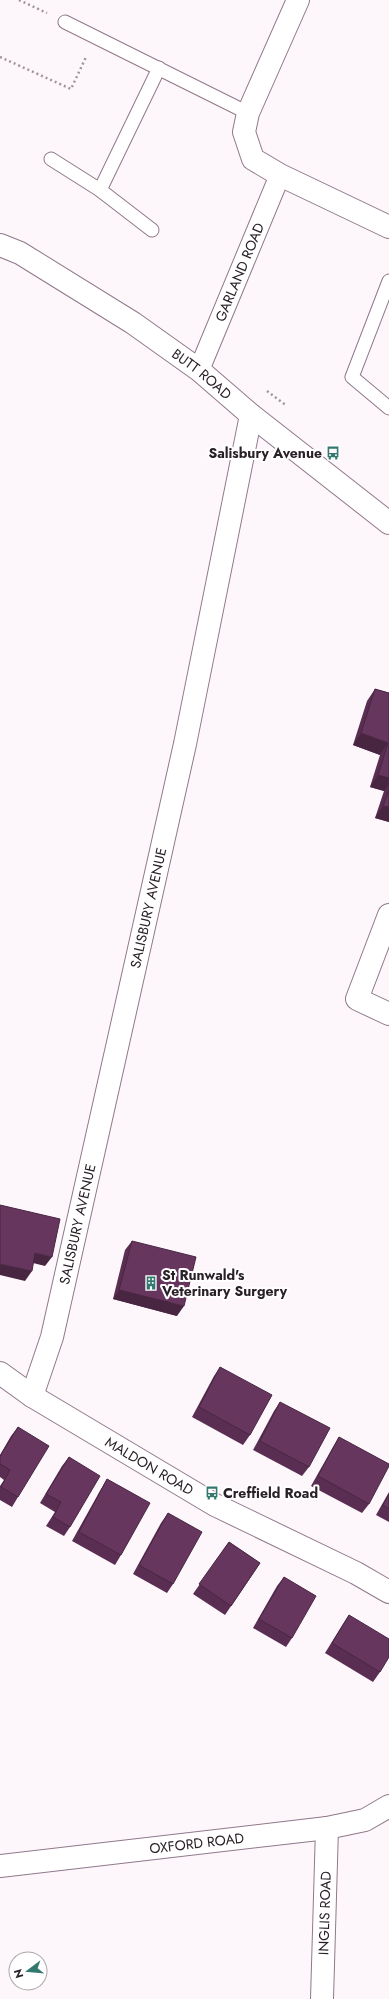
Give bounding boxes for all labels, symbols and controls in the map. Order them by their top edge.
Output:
street label: GARLAND ROAD [210,220,269,325]
street label: BUTT ROAD [168,344,236,404]
place label: Salisbury Avenue [208,443,322,463]
bus stop icon: Salisbury Avenue [325,445,341,461]
street label: SALISBURY AVENUE [125,846,171,970]
street label: SALISBURY AVENUE [54,1162,101,1286]
place label: St Runwald's Veterinary Surgery [161,1265,288,1301]
building icon: St Runwald's Veterinary Surgery [143,1275,159,1291]
street label: MALDON ROAD [101,1432,197,1500]
place label: Creffield Road [223,1483,318,1503]
bus stop icon: Creffield Road [204,1485,220,1501]
street label: OXFORD ROAD [148,1828,245,1859]
street label: INGLIS ROAD [313,1871,336,1955]
north arrow [8,1951,48,1991]
text: N [9,1967,27,1980]

